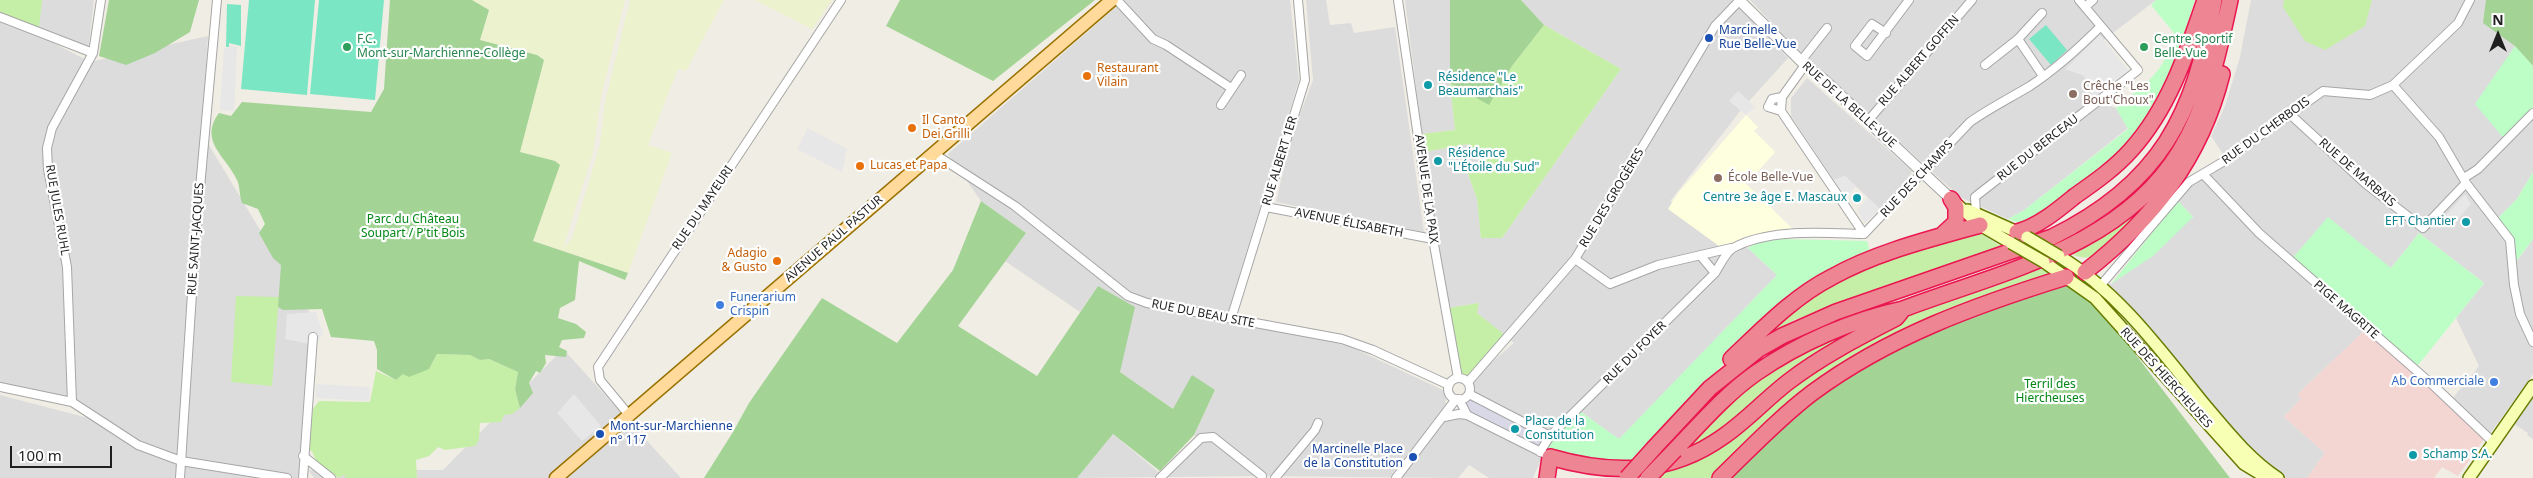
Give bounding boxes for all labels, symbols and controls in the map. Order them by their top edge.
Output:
north arrow [2473,10,2523,60]
text: N [2492,10,2504,29]
street label: RUE ALBERT GOFFIN [1876,13,1962,109]
place label: Marcinelle Rue Belle-Vue [1719,24,1796,52]
marker: Marcinelle Rue Belle-Vue [1703,32,1715,44]
place label: F.C. Mont-sur-Marchienne-Collège [357,33,526,61]
place label: Centre Sportif Belle-Vue [2154,33,2232,61]
marker: F.C. Mont-sur-Marchienne-Collège [341,41,353,53]
marker: Centre Sportif Belle-Vue [2138,41,2150,53]
street label: RUE DE LA BELLE-VUE [1799,59,1899,151]
place label: Restaurant Vilain [1097,62,1159,90]
marker: Restaurant Vilain [1081,70,1093,82]
place label: Résidence "Le Beaumarchais" [1438,71,1523,99]
marker: Résidence "Le Beaumarchais" [1422,79,1434,91]
place label: Crêche "Les Bout'Choux" [2083,80,2154,108]
marker: Crêche "Les Bout'Choux" [2067,88,2079,100]
street label: RUE DU CHERBOIS [2219,94,2313,168]
street label: RUE DU BERCEAU [1994,112,2082,184]
place label: Il Canto Dei Grilli [922,114,970,142]
street label: RUE ALBERT 1ER [1260,115,1300,207]
marker: Il Canto Dei Grilli [906,122,918,134]
street label: AVENUE DE LA PAIX [1411,134,1441,244]
street label: RUE DE MARBAIS [2316,136,2398,210]
street label: RUE DES CHAMPS [1878,138,1956,220]
street label: RUE DES GROGÈRES [1577,146,1647,250]
place label: Résidence "L'Étoile du Sud" [1448,147,1539,175]
marker: Résidence "L'Étoile du Sud" [1432,155,1444,167]
place label: Lucas et Papa [870,159,947,173]
marker: Lucas et Papa [854,160,866,172]
street label: RUE JULES RUHL [42,163,72,257]
street label: RUE DU MAYEURI [670,163,736,253]
place label: École Belle-Vue [1728,171,1813,185]
marker: École Belle-Vue [1712,172,1724,184]
street label: RUE SAINT-JACQUES [185,182,207,296]
place label: Centre 3e âge E. Mascaux [1703,191,1847,205]
marker: Centre 3e âge E. Mascaux [1851,192,1863,204]
street label: AVENUE PAUL PASTUR [782,193,886,285]
street label: AVENUE ÉLISABETH [1294,205,1404,241]
park label: Parc du Château Soupart / P'tit Bois [361,213,465,241]
place label: EFT Chantier [2385,215,2456,229]
marker: EFT Chantier [2460,216,2472,228]
place label: Adagio & Gusto [722,247,767,275]
marker: Adagio & Gusto [771,255,783,267]
street label: PIGE MAGRITE [2310,278,2382,342]
place label: Funerarium Crispin [730,291,796,319]
street label: RUE DU BEAU SITE [1150,297,1256,331]
marker: Funerarium Crispin [714,299,726,311]
street label: RUE DU FOYER [1601,319,1669,387]
street label: RUE DES HIERCHEUSES [2117,325,2215,431]
place label: Ab Commerciale [2392,375,2484,389]
marker: Ab Commerciale [2488,376,2500,388]
park label: Terril des Hiercheuses [2015,378,2085,406]
place label: Place de la Constitution [1525,415,1594,443]
place label: Mont-sur-Marchienne n° 117 [610,420,733,448]
marker: Place de la Constitution [1509,423,1521,435]
marker: Mont-sur-Marchienne n° 117 [594,428,606,440]
scale bar [12,436,115,468]
place label: Marcinelle Place de la Constitution [1303,443,1403,471]
text: 100 m [18,445,62,465]
place label: Schamp S.A. [2423,448,2492,462]
marker: Schamp S.A. [2407,449,2419,461]
marker: Marcinelle Place de la Constitution [1407,451,1419,463]

